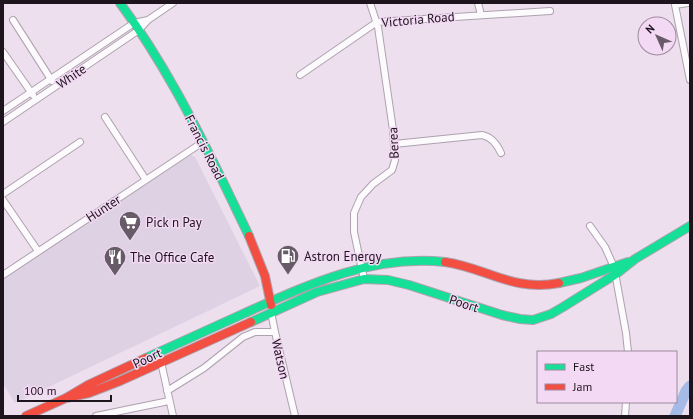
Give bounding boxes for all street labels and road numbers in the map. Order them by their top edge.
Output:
street label: Victoria Road [380,8,455,31]
street label: White [53,60,89,92]
street label: Francis Road [181,112,228,183]
street label: Berea [384,127,403,159]
street label: Hunter [83,191,124,226]
street label: Poort [447,291,481,316]
street label: Watson [268,337,293,381]
street label: Poort [130,344,165,372]

